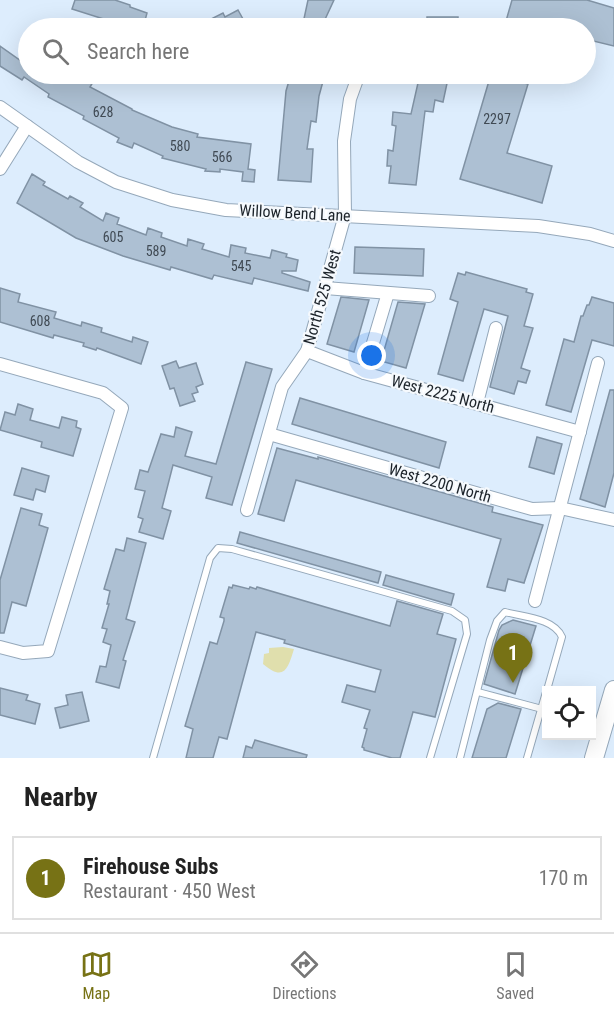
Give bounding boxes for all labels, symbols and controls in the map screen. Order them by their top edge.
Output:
search box [18,18,596,84]
icon: search [39,35,72,68]
text: Search here [87,39,189,64]
house number: 628 [93,104,113,120]
house number: 2297 [483,111,511,127]
house number: 580 [170,138,190,154]
house number: 566 [212,149,232,165]
street label: Willow Bend Lane [239,201,351,225]
house number: 605 [103,229,123,245]
house number: 589 [146,243,166,259]
street label: North 525 West [299,247,345,347]
house number: 545 [231,258,251,274]
house number: 608 [30,313,50,329]
your location [357,341,386,370]
street label: West 2225 North [389,371,497,417]
street label: West 2200 North [386,459,494,507]
pin: 1 [494,634,532,683]
map controls [542,686,596,740]
button: locate [542,686,596,740]
text: Nearby [24,782,98,812]
text: Firehouse Subs [83,854,218,879]
text: 1 [40,866,51,890]
text: 170 m [539,866,588,890]
text: Restaurant · 450 West [83,879,256,903]
tab: Map [80,948,113,1003]
tab: Directions [273,948,336,1003]
tab: Saved [496,948,534,1003]

